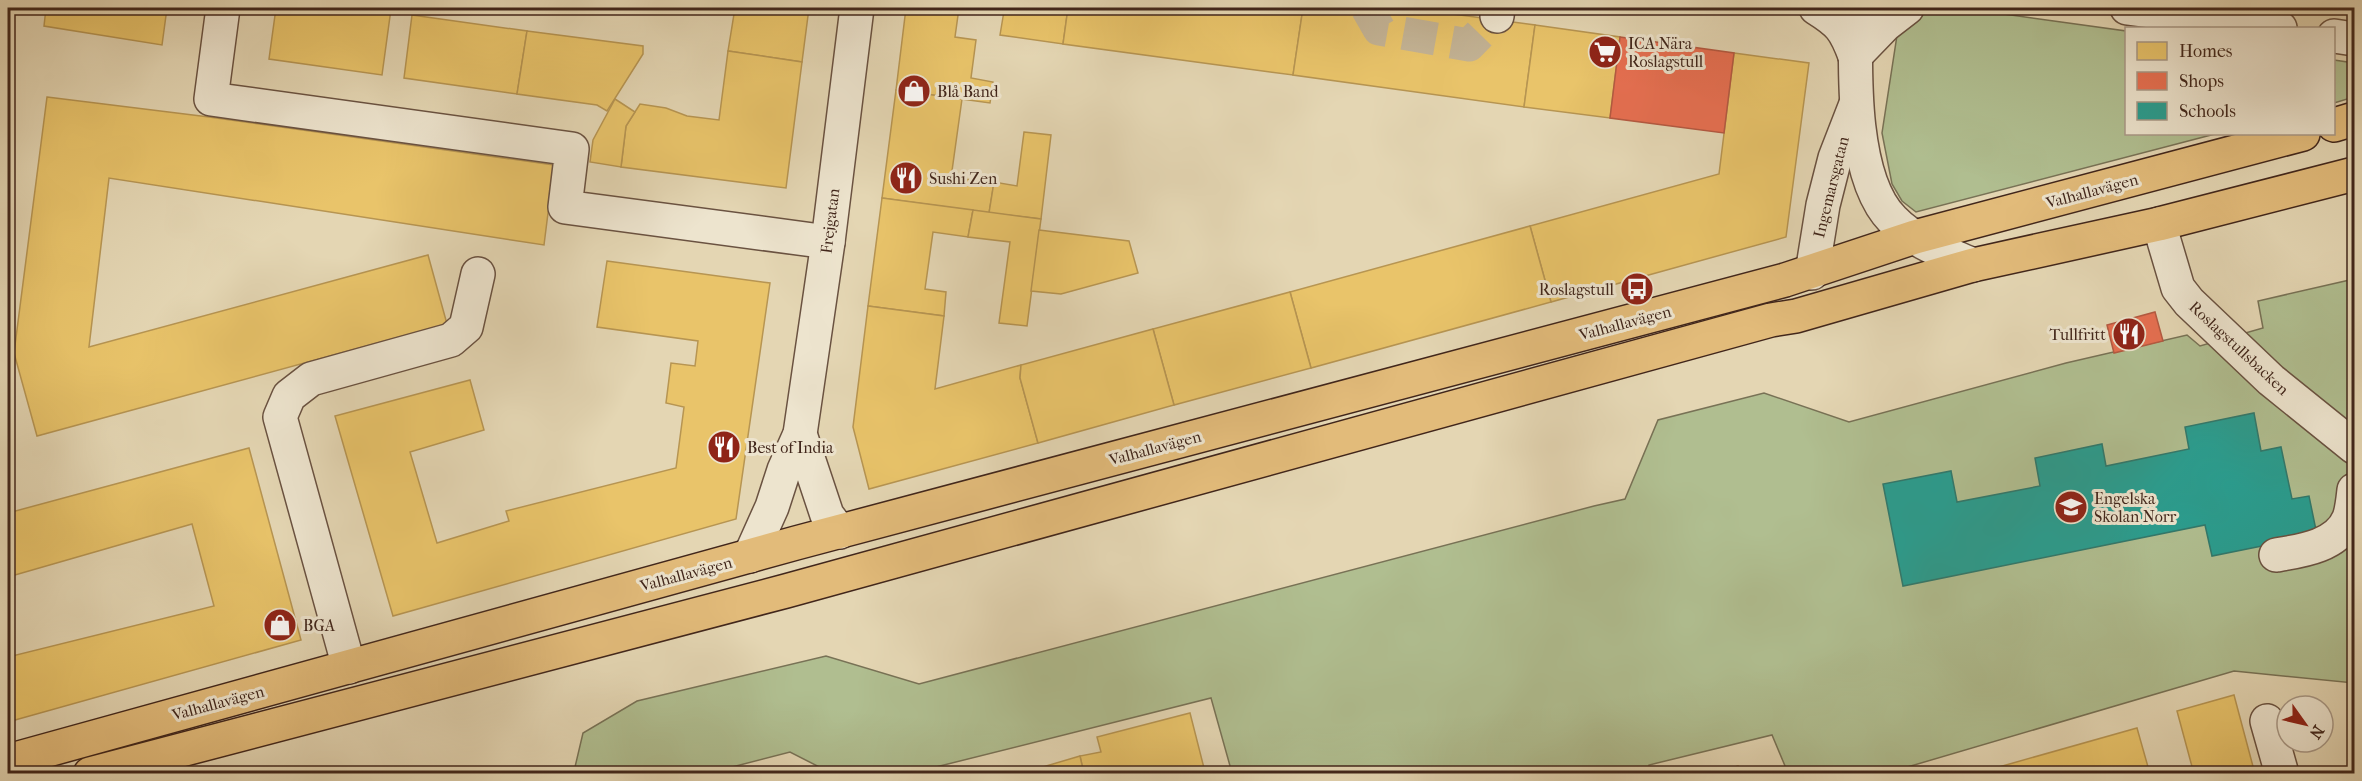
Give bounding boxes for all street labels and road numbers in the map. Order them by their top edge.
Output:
street label: Ingemarsgatan [1809,134,1853,240]
street label: Valhallavägen [2043,169,2141,213]
street label: Frejgatan [817,187,844,255]
street label: Roslagstullsbacken [2185,297,2293,399]
street label: Valhallavägen [1576,301,1674,345]
street label: Valhallavägen [1106,426,1204,470]
street label: Valhallavägen [637,552,735,596]
street label: Valhallavägen [169,681,267,725]

